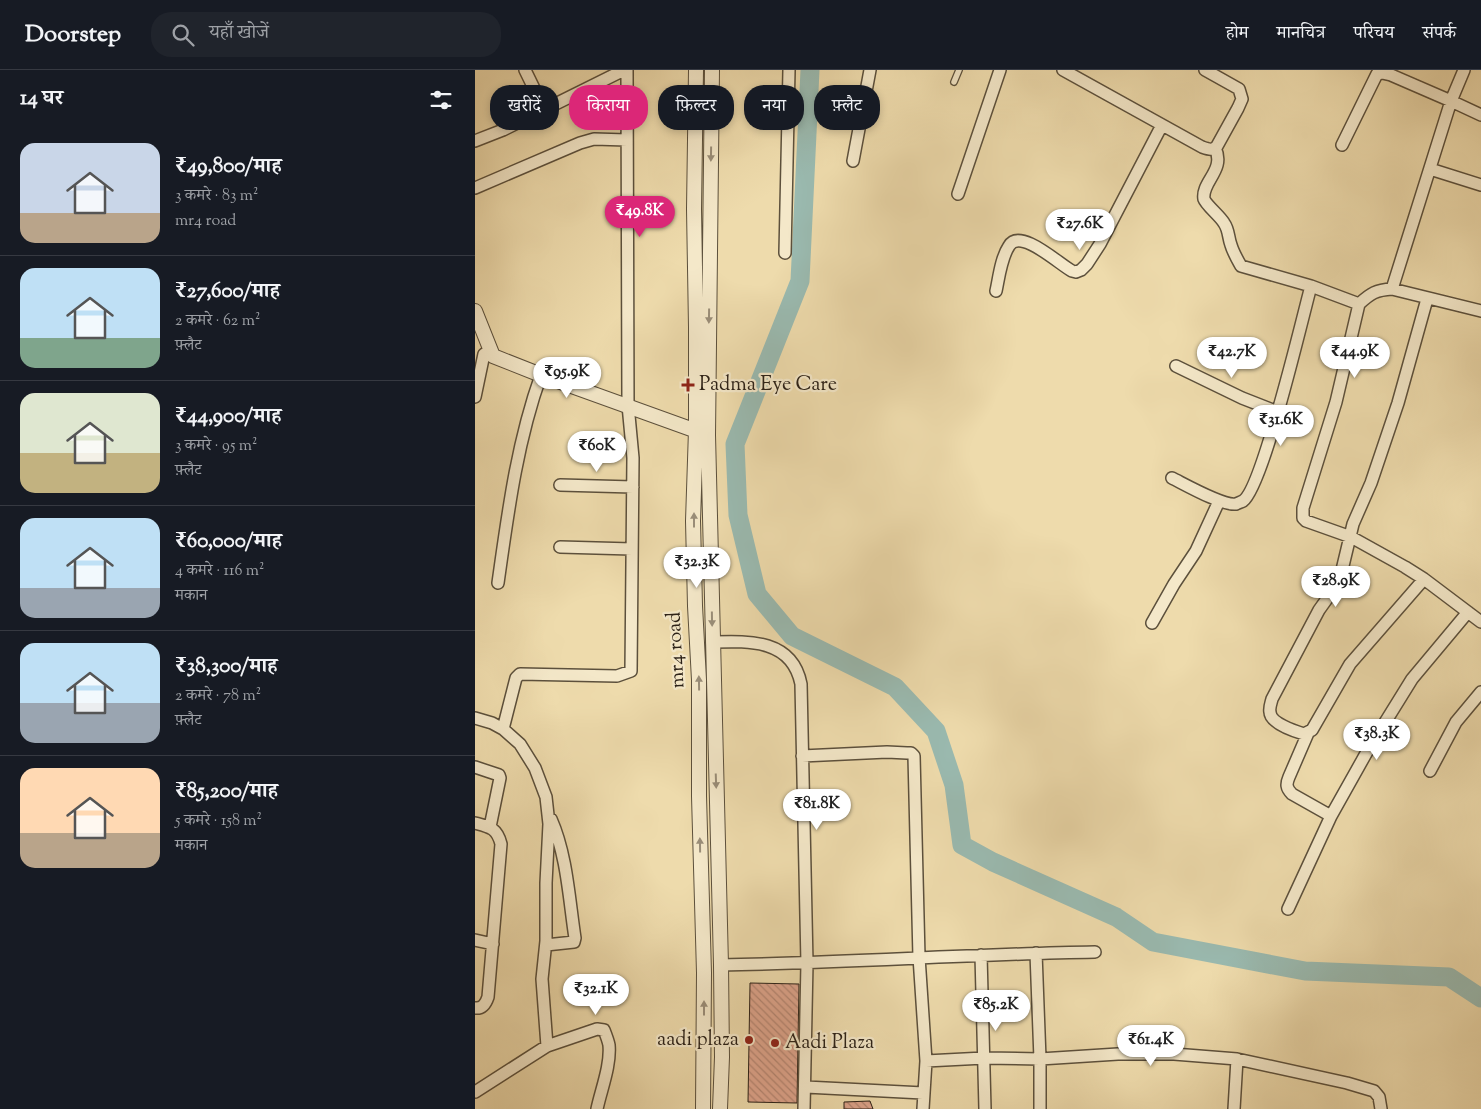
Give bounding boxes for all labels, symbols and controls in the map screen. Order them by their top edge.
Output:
search box [151,12,501,57]
text: Doorstep [25,18,121,52]
text: यहाँ खोजें [209,20,269,47]
icon: search [169,21,197,49]
text: होम [1226,21,1249,47]
text: मानचित्र [1277,21,1325,47]
text: परिचय [1353,21,1394,47]
text: संपर्क [1422,21,1456,47]
text: 14 घर [20,84,63,114]
chip: खरीदें [490,85,559,130]
chip: किराया [569,85,648,130]
chip: फ़िल्टर [658,85,734,130]
chip: नया [744,85,804,130]
chip: फ़्लैट [814,85,880,130]
icon: filters [427,86,455,114]
one-way arrow [707,146,715,162]
text: ₹49,800/माह [175,152,282,182]
icon: home [60,163,120,223]
text: 3 कमरे · 83 m² [175,185,258,208]
pin: ₹49.8K [599,196,681,238]
text: ₹49.8K [616,200,664,223]
pin: ₹27.6K [1039,208,1121,251]
text: mr4 road [175,210,236,233]
text: ₹27.6K [1056,213,1104,236]
text: ₹27,600/माह [175,277,280,307]
icon: home [60,288,120,348]
one-way arrow [705,308,713,324]
text: 2 कमरे · 62 m² [175,310,260,333]
text: फ़्लैट [175,335,202,358]
pin: ₹42.7K [1191,336,1273,379]
pin: ₹44.9K [1314,336,1396,379]
text: ₹42.7K [1208,341,1256,364]
text: ₹44.9K [1331,341,1379,364]
pin: ₹95.9K [526,356,608,399]
text: ₹95.9K [544,361,590,384]
place label: Padma Eye Care [699,371,837,400]
marker: Padma Eye Care [681,378,695,392]
text: ₹44,900/माह [175,402,281,432]
pin: ₹31.6K [1240,404,1322,447]
text: ₹31.6K [1259,409,1303,432]
icon: home [60,413,120,473]
pin: ₹60K [567,430,627,473]
text: 3 कमरे · 95 m² [175,435,257,458]
text: ₹60K [578,435,616,458]
text: फ़्लैट [175,460,202,483]
one-way arrow [690,512,698,528]
text: ₹60,000/माह [175,527,282,557]
icon: home [60,538,120,598]
pin: ₹32.3K [656,546,738,589]
text: ₹32.3K [674,551,720,574]
text: 4 कमरे · 116 m² [175,560,264,583]
pin: ₹28.9K [1295,566,1377,608]
text: ₹28.9K [1312,570,1360,593]
text: मकान [175,585,207,608]
street label: mr4 road [661,611,693,689]
one-way arrow [708,611,716,627]
text: ₹38,300/माह [175,652,278,682]
icon: home [60,663,120,723]
one-way arrow [695,675,703,691]
text: 2 कमरे · 78 m² [175,685,261,708]
text: फ़्लैट [175,710,202,733]
pin: ₹38.3K [1336,718,1418,761]
text: ₹38.3K [1354,723,1400,746]
one-way arrow [712,773,720,789]
text: ₹85,200/माह [175,777,278,807]
icon: home [60,788,120,848]
pin: ₹81.8K [776,788,858,831]
text: ₹81.8K [794,793,840,816]
text: 5 कमरे · 158 m² [175,810,262,833]
text: मकान [175,835,207,858]
one-way arrow [696,837,704,853]
pin: ₹32.1K [555,974,637,1016]
text: ₹32.1K [574,978,618,1001]
pin: ₹85.2K [955,990,1037,1032]
text: ₹85.2K [973,994,1019,1017]
one-way arrow [700,1000,708,1016]
pin: ₹61.4K [1110,1024,1192,1067]
place label: aadi plaza [657,1026,739,1055]
place label: Aadi Plaza [785,1029,874,1058]
text: ₹61.4K [1128,1029,1174,1052]
marker: aadi plaza [743,1034,755,1046]
marker: Aadi Plaza [769,1037,781,1049]

